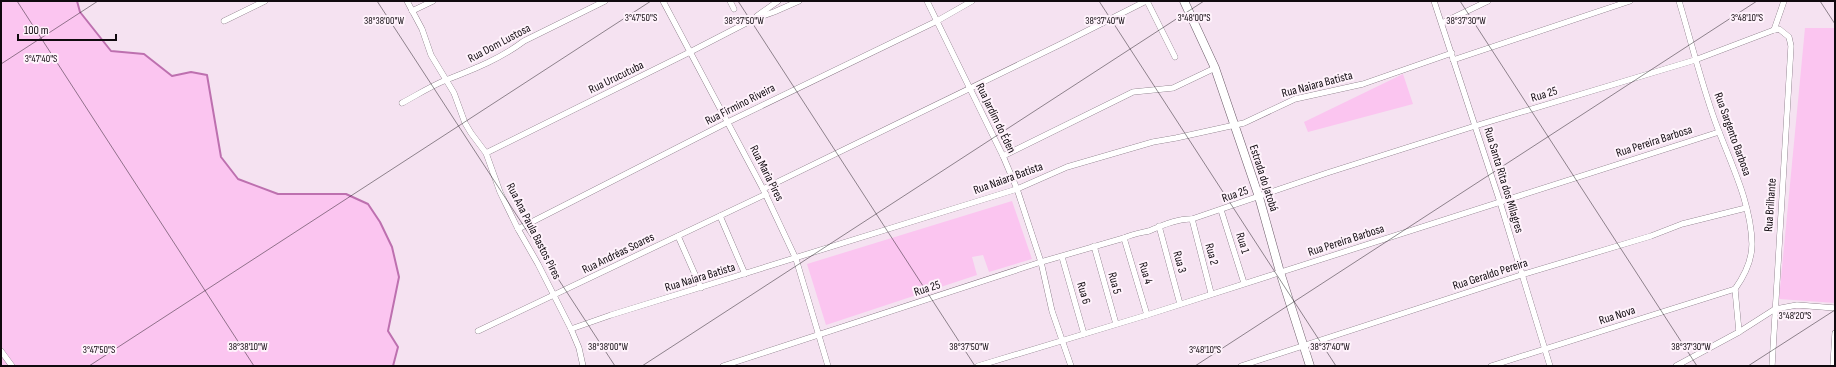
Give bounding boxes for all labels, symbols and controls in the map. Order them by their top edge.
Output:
text: 3°47'50"S [625,12,657,24]
text: 3°48'00"S [1177,12,1211,24]
text: 3°48'10"S [1731,12,1763,24]
text: 38°38'00"W [364,15,404,27]
text: 38°37'50"W [724,15,764,27]
text: 38°37'40"W [1085,15,1125,27]
text: 38°37'30"W [1446,15,1486,27]
scale bar [18,16,116,42]
street label: Rua Dom Lustosa [465,20,533,66]
text: 100 m [24,23,49,38]
text: 3°47'40"S [25,53,57,65]
street label: Rua Urucutuba [586,57,647,97]
street label: Rua Naiara Batista [1280,68,1355,101]
street label: Rua Firmino Riveira [703,80,778,129]
street label: Rua Jardim do Éden [972,81,1019,156]
street label: Rua 25 [1529,83,1559,106]
street label: Rua Sargento Barbosa [1711,91,1755,178]
street label: Rua Pereira Barbosa [1614,122,1695,161]
street label: Rua Santa Rita dos Milagres [1480,126,1527,235]
street label: Rua Maria Pires [746,143,787,204]
street label: Estrada do Jatobá [1246,143,1282,214]
street label: Rua Naiara Batista [971,159,1045,198]
street label: Rua Brilhante [1761,178,1780,232]
street label: Rua Ana Paula Bastos Pires [503,181,564,282]
street label: Rua 25 [1220,183,1250,206]
street label: Rua Pereira Barbosa [1306,221,1387,260]
street label: Rua Andréas Soares [580,229,657,277]
street label: Rua 1 [1232,231,1253,256]
street label: Rua 2 [1201,242,1222,267]
street label: Rua 3 [1169,250,1190,275]
street label: Rua Geraldo Pereira [1451,255,1530,294]
street label: Rua Naiara Batista [663,260,738,295]
street label: Rua 4 [1135,260,1156,286]
street label: Rua 5 [1104,271,1125,296]
street label: Rua 25 [912,277,942,300]
street label: Rua 6 [1073,280,1094,306]
street label: Rua Nova [1597,302,1638,328]
text: 3°48'20"S [1779,310,1811,322]
text: 38°38'10"W [229,341,268,353]
text: 38°38'00"W [588,341,628,353]
text: 38°37'50"W [949,341,989,353]
text: 38°37'40"W [1310,341,1350,353]
text: 38°37'30"W [1671,341,1711,353]
text: 3°47'50"S [83,344,115,356]
text: 3°48'10"S [1189,344,1221,356]

